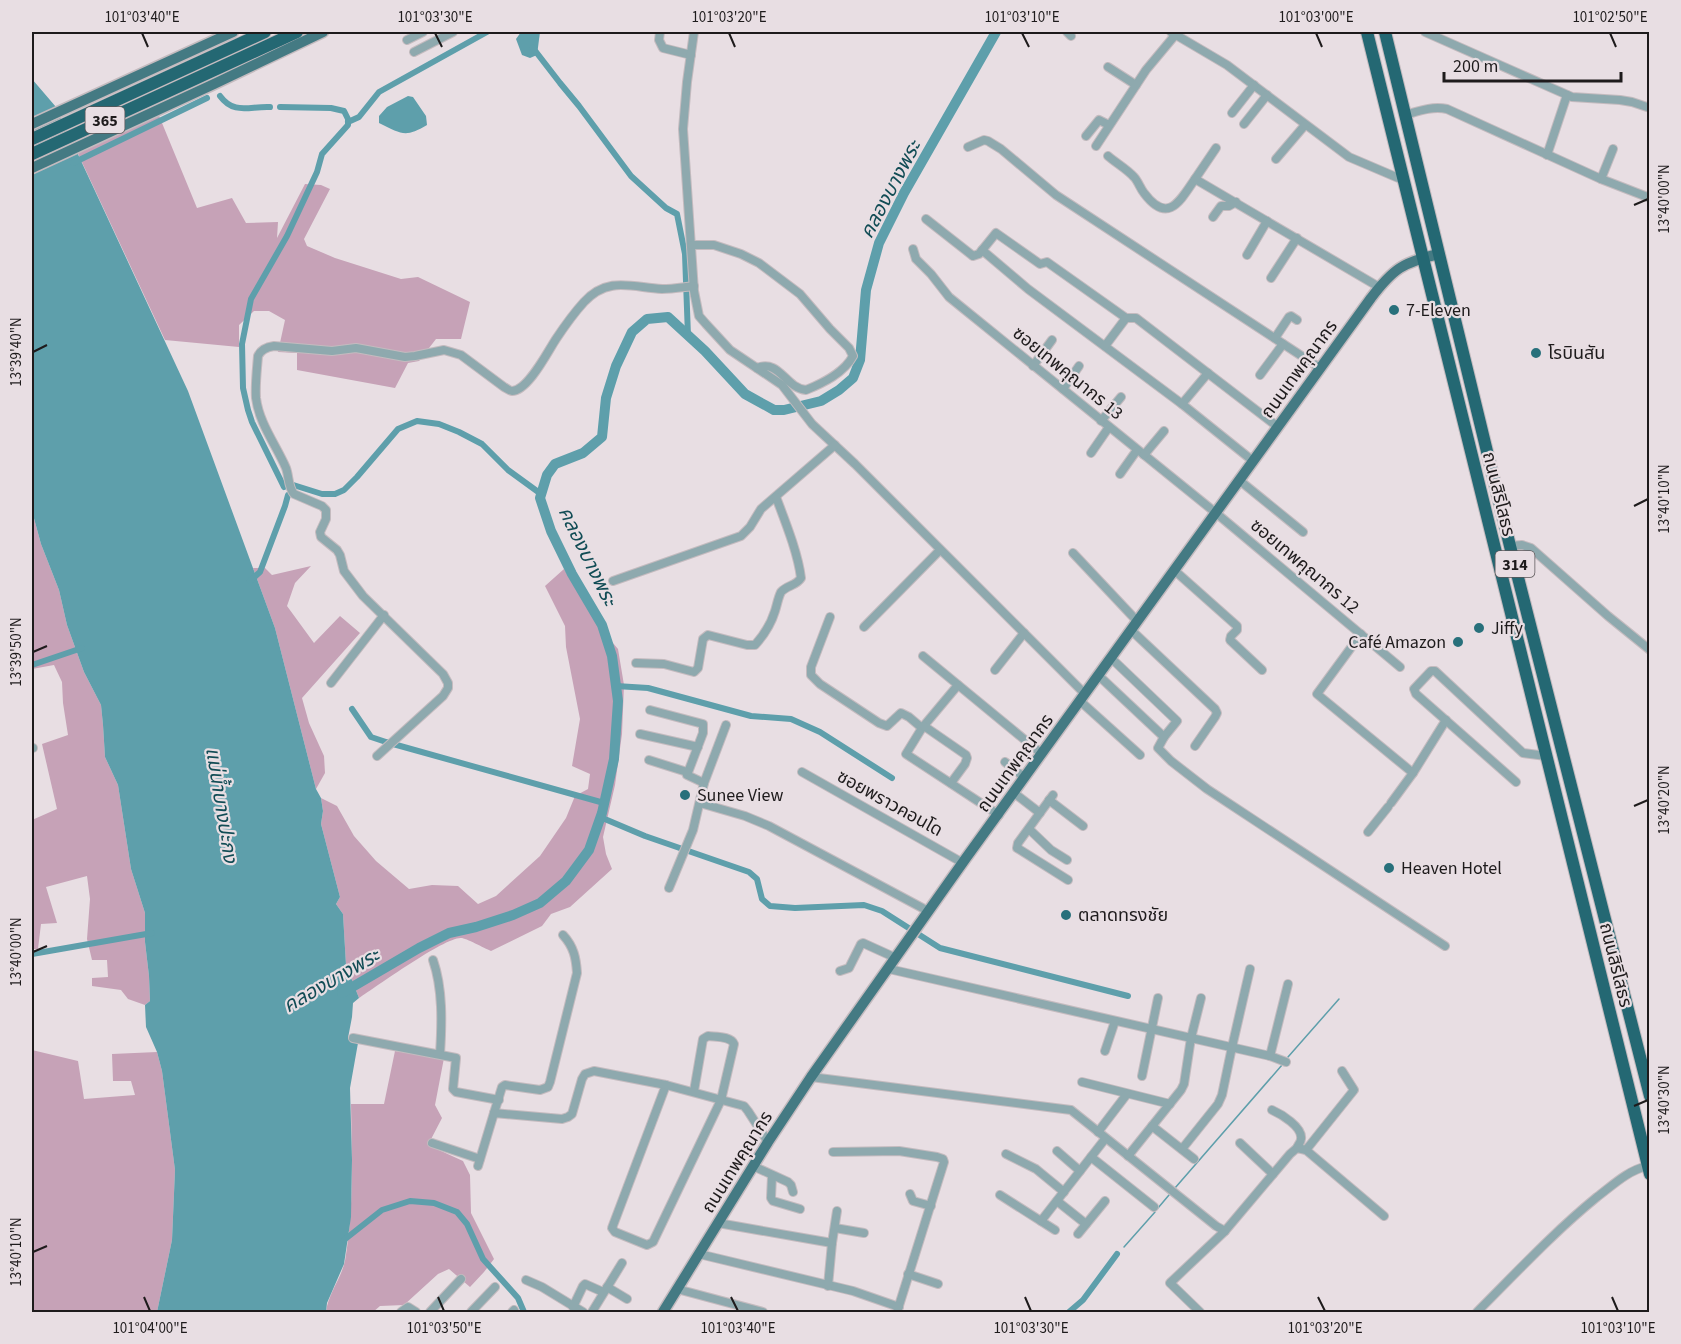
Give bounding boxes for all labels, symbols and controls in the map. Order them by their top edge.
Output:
text: 101°03'40"E [104,7,180,28]
text: 101°03'30"E [397,7,473,28]
text: 101°03'20"E [691,7,767,28]
text: 101°03'10"E [984,7,1060,28]
text: 101°03'00"E [1278,7,1354,28]
text: 101°02'50"E [1572,7,1648,28]
scale bar [1444,45,1621,83]
text: 200 m [1453,54,1498,79]
road number: 365 [86,107,124,133]
water label: คลองบางพระ [853,134,929,243]
text: 13°40'00"N [1654,164,1675,234]
place label: 7-Eleven [1406,298,1471,323]
marker: 7-Eleven [1387,303,1401,317]
street label: ถนนเทพคุณากร [1255,315,1344,424]
text: 13°39'40"N [6,317,27,387]
street label: ซอยเทพคุณากร 13 [1007,321,1128,426]
place label: โรบินสัน [1548,341,1605,366]
marker: โรบินสัน [1529,346,1543,360]
street label: ถนนสิริโสธร [1476,449,1521,539]
text: 13°40'10"N [1654,464,1675,534]
water label: คลองบางพระ [551,502,624,613]
street label: ซอยเทพคุณากร 12 [1245,513,1365,620]
road number: 314 [1496,551,1534,577]
place label: Jiffy [1491,616,1523,641]
text: 13°39'50"N [6,617,27,687]
marker: Jiffy [1472,621,1486,635]
place label: Café Amazon [1348,630,1446,655]
marker: Café Amazon [1451,635,1465,649]
street label: ถนนเทพคุณากร [971,709,1060,818]
water label: แม่น้ำบางปะกง [198,745,245,866]
street label: ซอยพราวคอนโด [832,764,947,843]
text: 13°40'20"N [1654,765,1675,835]
place label: Sunee View [697,783,783,808]
marker: Sunee View [678,788,692,802]
place label: Heaven Hotel [1401,856,1502,881]
marker: Heaven Hotel [1382,861,1396,875]
place label: ตลาดทรงชัย [1078,903,1168,928]
marker: ตลาดทรงชัย [1059,908,1073,922]
text: 13°40'00"N [6,917,27,987]
street label: ถนนสิริโสธร [1593,920,1638,1010]
water label: คลองบางพระ [278,941,387,1020]
text: 13°40'30"N [1654,1065,1675,1135]
street label: ถนนเทพคุณากร [696,1106,779,1218]
text: 13°40'10"N [6,1217,27,1287]
text: 101°04'00"E [112,1318,188,1339]
text: 101°03'50"E [406,1318,482,1339]
text: 101°03'40"E [700,1318,776,1339]
text: 101°03'30"E [993,1318,1069,1339]
text: 101°03'20"E [1287,1318,1363,1339]
text: 101°03'10"E [1580,1318,1656,1339]

